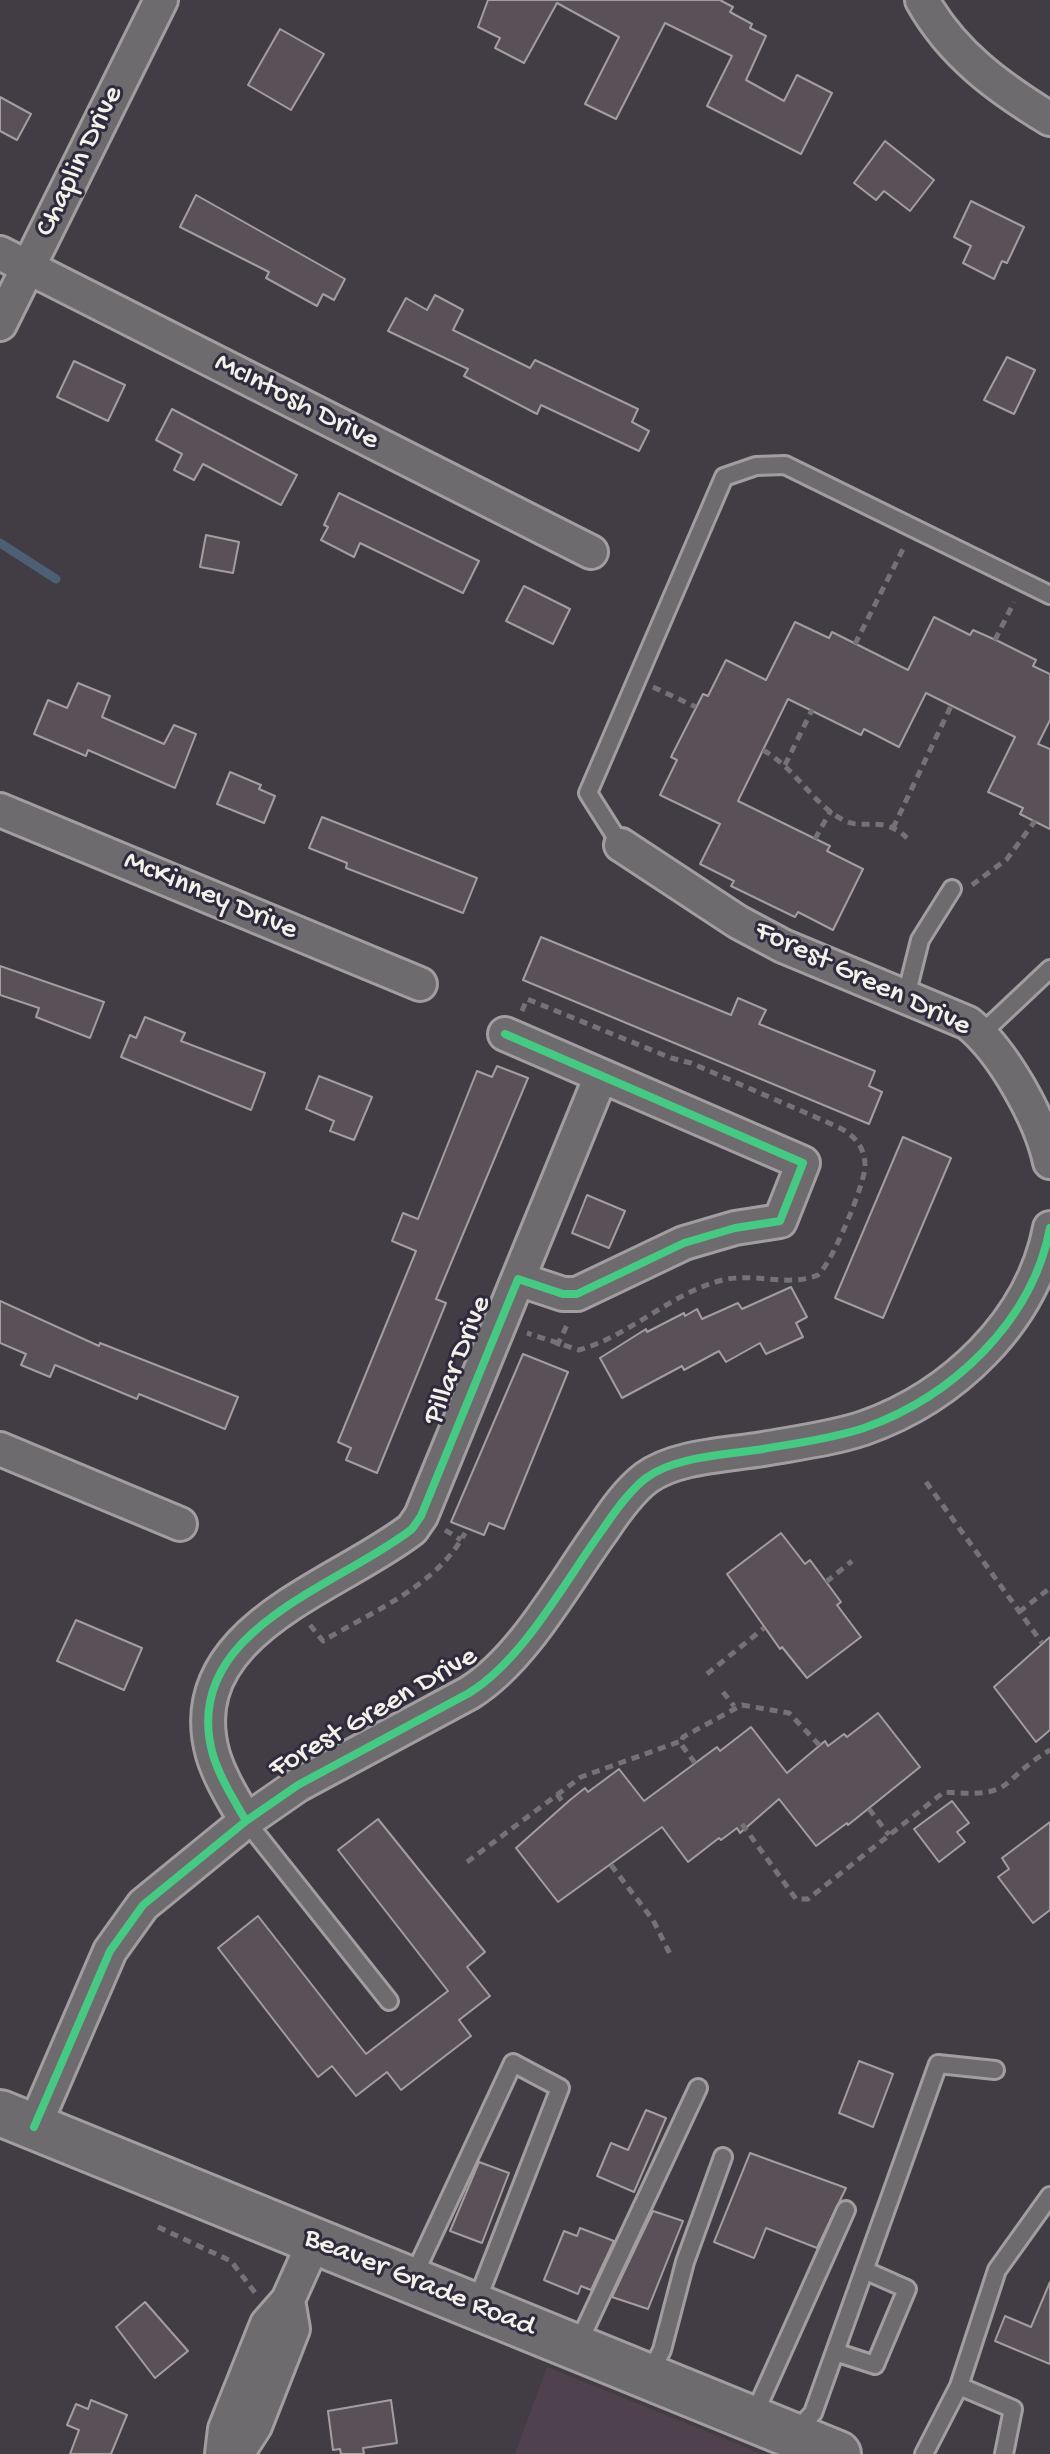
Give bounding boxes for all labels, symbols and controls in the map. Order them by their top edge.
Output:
street label: Chaplin Drive [29,81,133,243]
street label: McIntosh Drive [208,346,384,460]
street label: McKinney Drive [118,844,302,950]
street label: Forest Green Drive [748,914,976,1046]
street label: Pillar Drive [417,1291,501,1431]
street label: Forest Green Drive [263,1640,485,1788]
street label: Beaver Grade Road [298,2221,540,2347]

